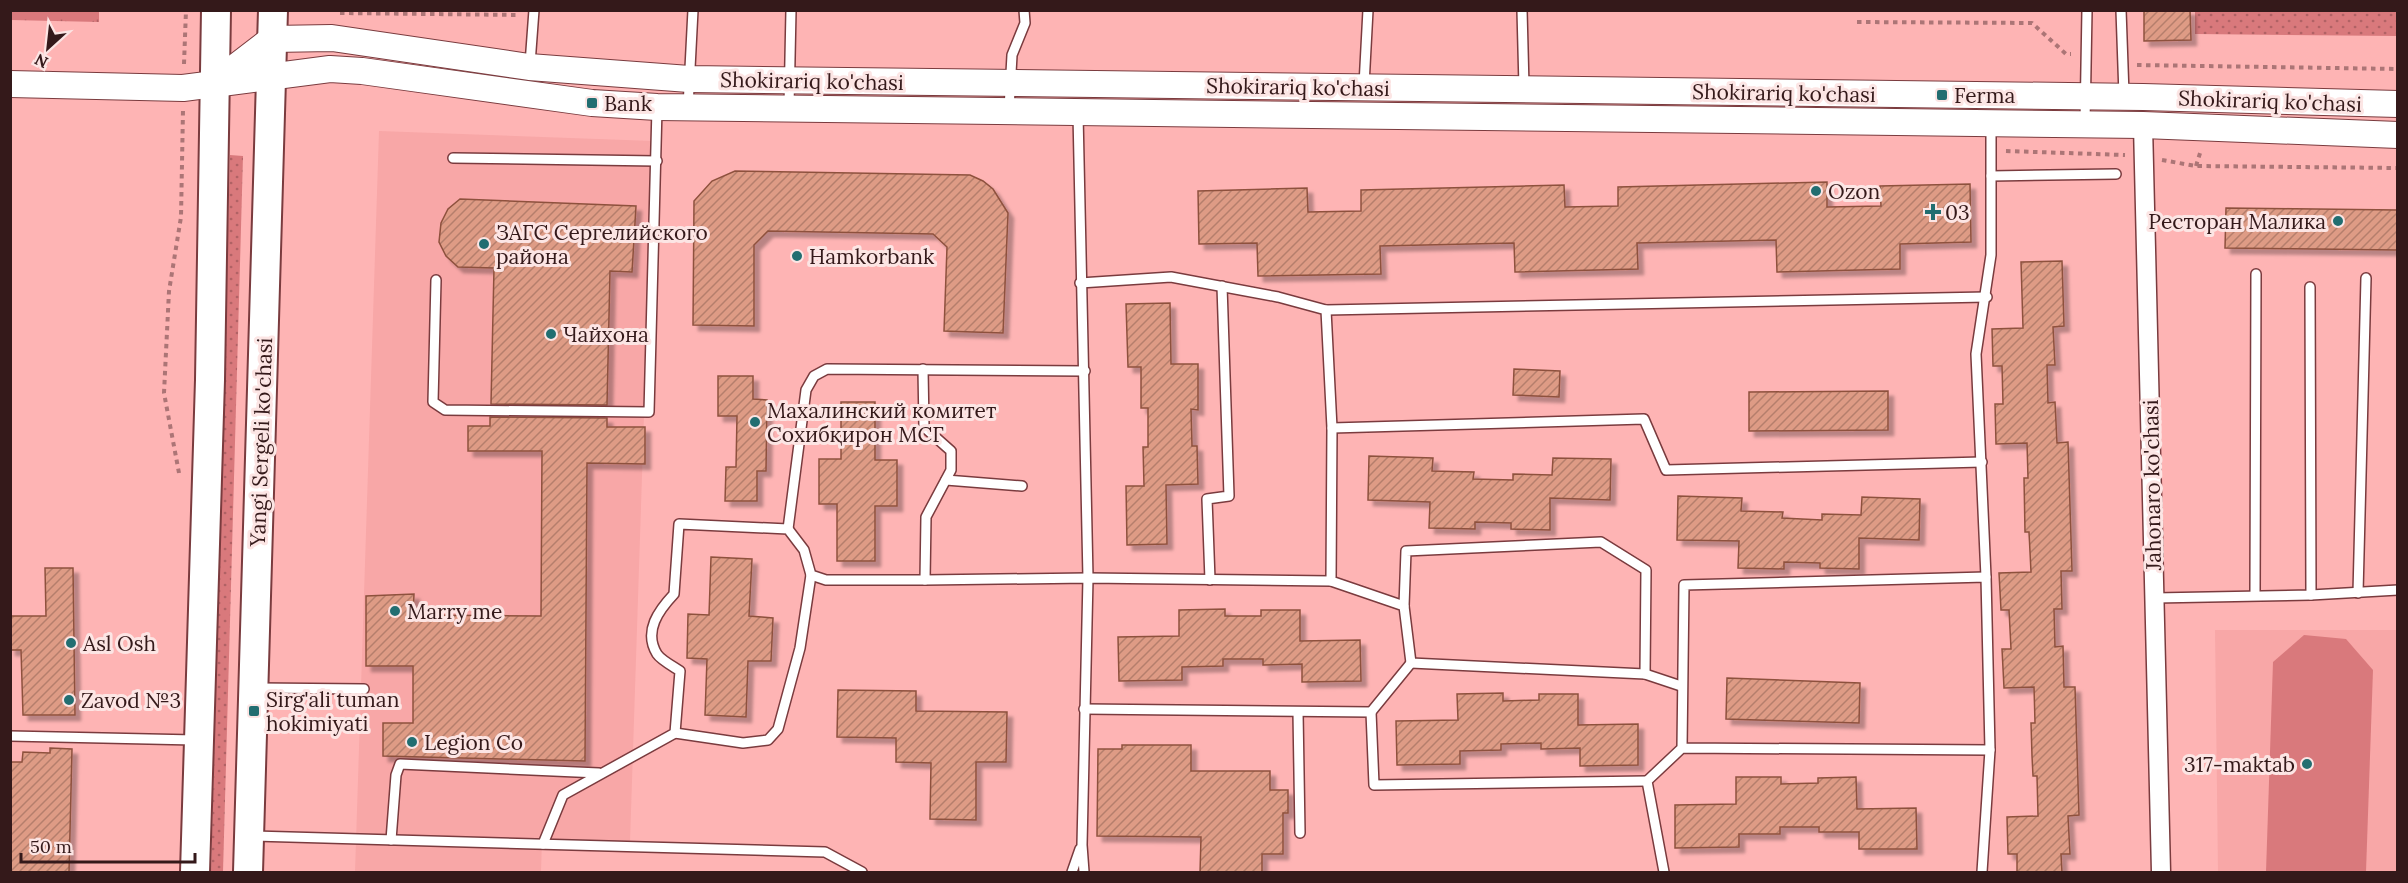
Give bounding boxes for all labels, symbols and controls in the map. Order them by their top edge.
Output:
north arrow [18,18,78,78]
text: N [31,50,51,73]
street label: Shokirariq ko'chasi [720,66,904,96]
street label: Shokirariq ko'chasi [1206,72,1390,102]
street label: Shokirariq ko'chasi [1692,78,1876,108]
place label: Ferma [1954,82,2015,109]
street label: Shokirariq ko'chasi [2178,84,2362,118]
marker: Ferma [1935,88,1949,102]
place label: Bank [604,90,653,117]
marker: Bank [585,96,599,110]
place label: Ozon [1828,178,1881,205]
marker: Ozon [1809,184,1823,198]
place label: 03 [1945,199,1970,226]
marker: 03 [1926,205,1940,219]
place label: Ресторан Малика [2148,208,2326,235]
marker: Ресторан Малика [2331,214,2345,228]
place label: ЗАГС Сергелийского района [496,219,708,270]
marker: ЗАГС Сергелийского района [477,237,491,251]
place label: Hamkorbank [809,243,935,270]
marker: Hamkorbank [790,249,804,263]
place label: Чайхона [563,321,649,348]
marker: Чайхона [544,327,558,341]
street label: Yangi Sergeli ko'chasi [244,337,278,548]
place label: Махалинский комитет Сохибқирон МСГ [767,397,996,448]
street label: Jahonaro ko'chasi [2137,399,2167,572]
marker: Махалинский комитет Сохибқирон МСГ [748,415,762,429]
place label: Marry me [407,598,502,625]
marker: Marry me [388,604,402,618]
place label: Asl Osh [82,630,156,657]
marker: Asl Osh [64,636,78,650]
place label: Sirg'ali tuman hokimiyati [266,686,400,737]
place label: Zavod №3 [81,687,181,714]
marker: Zavod №3 [62,693,76,707]
marker: Sirg'ali tuman hokimiyati [247,704,261,718]
place label: Legion Co [424,729,523,756]
marker: Legion Co [405,735,419,749]
place label: 317-maktab [2184,751,2295,778]
marker: 317-maktab [2300,757,2314,771]
scale bar [21,826,195,864]
text: 50 m [30,835,72,858]

